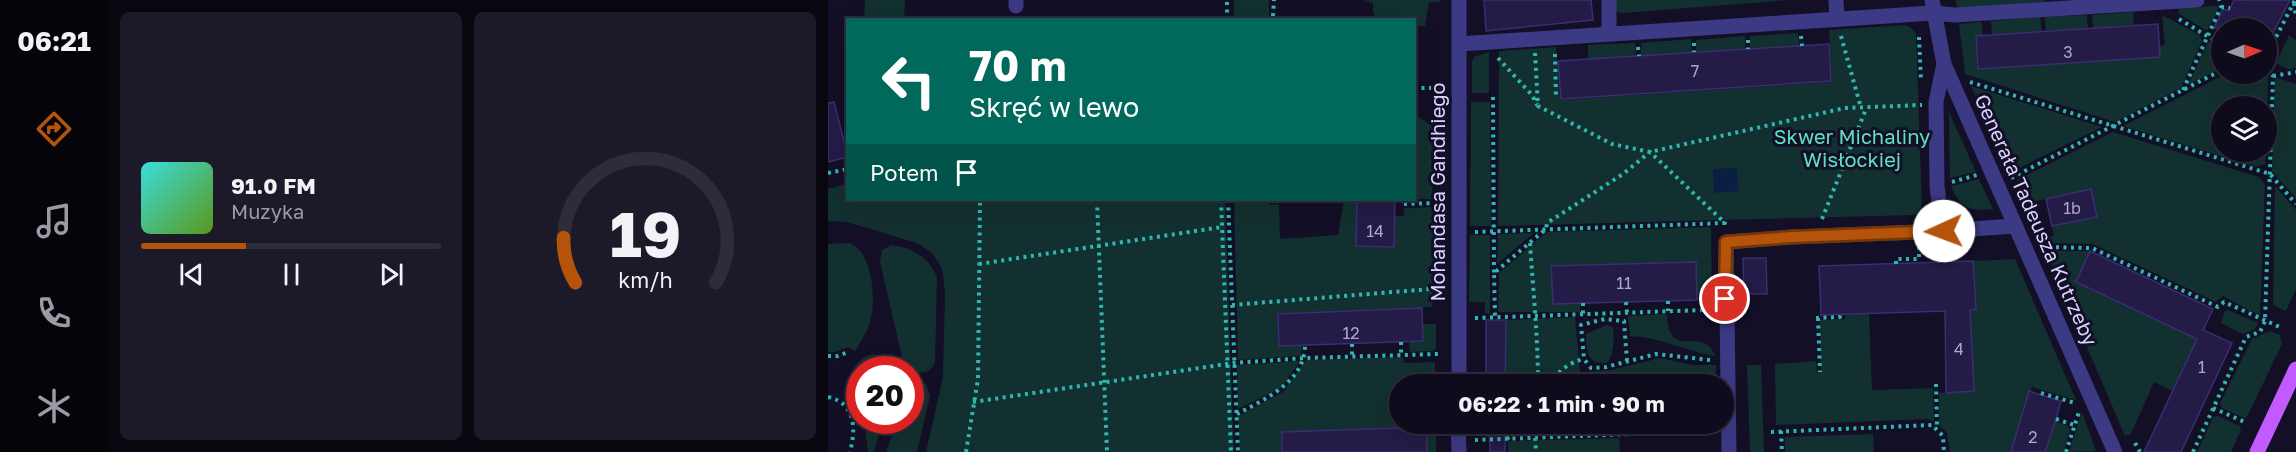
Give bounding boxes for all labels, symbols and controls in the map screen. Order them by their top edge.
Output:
north arrow [2211,18,2277,84]
map controls [2211,18,2277,162]
text: 06:21 [17,25,91,57]
text: 70 m [969,40,1066,90]
icon: left [870,42,948,120]
house number: 3 [2063,42,2073,62]
house number: 7 [1691,61,1699,81]
street label: Mohandasa Gandhiego [1425,82,1449,302]
street label: Generała Tadeusza Kutrzeby [1970,90,2103,349]
text: Skręć w lewo [969,91,1139,123]
button: layers [2211,96,2277,162]
icon: directions [33,108,75,150]
park label: Skwer Michaliny Wisłockiej [1774,124,1930,171]
icon: arrive [950,156,983,189]
text: Potem [870,159,938,186]
text: 91.0 FM [231,172,316,199]
text: 19 [609,196,681,271]
house number: 1b [2063,198,2081,218]
text: Muzyka [231,199,304,223]
position arrow [1912,199,1976,263]
icon: music [33,200,75,242]
house number: 14 [1366,221,1384,241]
icon: previous [175,258,208,291]
icon: pause [275,258,308,291]
icon: next [375,258,408,291]
text: km/h [618,267,672,293]
house number: 11 [1616,273,1632,293]
pin [1699,273,1750,324]
icon: arrive [1708,282,1741,315]
icon: phone [33,292,75,334]
house number: 12 [1342,323,1360,343]
house number: 4 [1954,339,1964,359]
speed limit sign: 20 [846,356,924,434]
house number: 1 [2198,357,2206,377]
icon: climate [33,385,75,427]
text: 06:22 · 1 min · 90 m [1458,390,1665,417]
house number: 2 [2028,427,2038,447]

